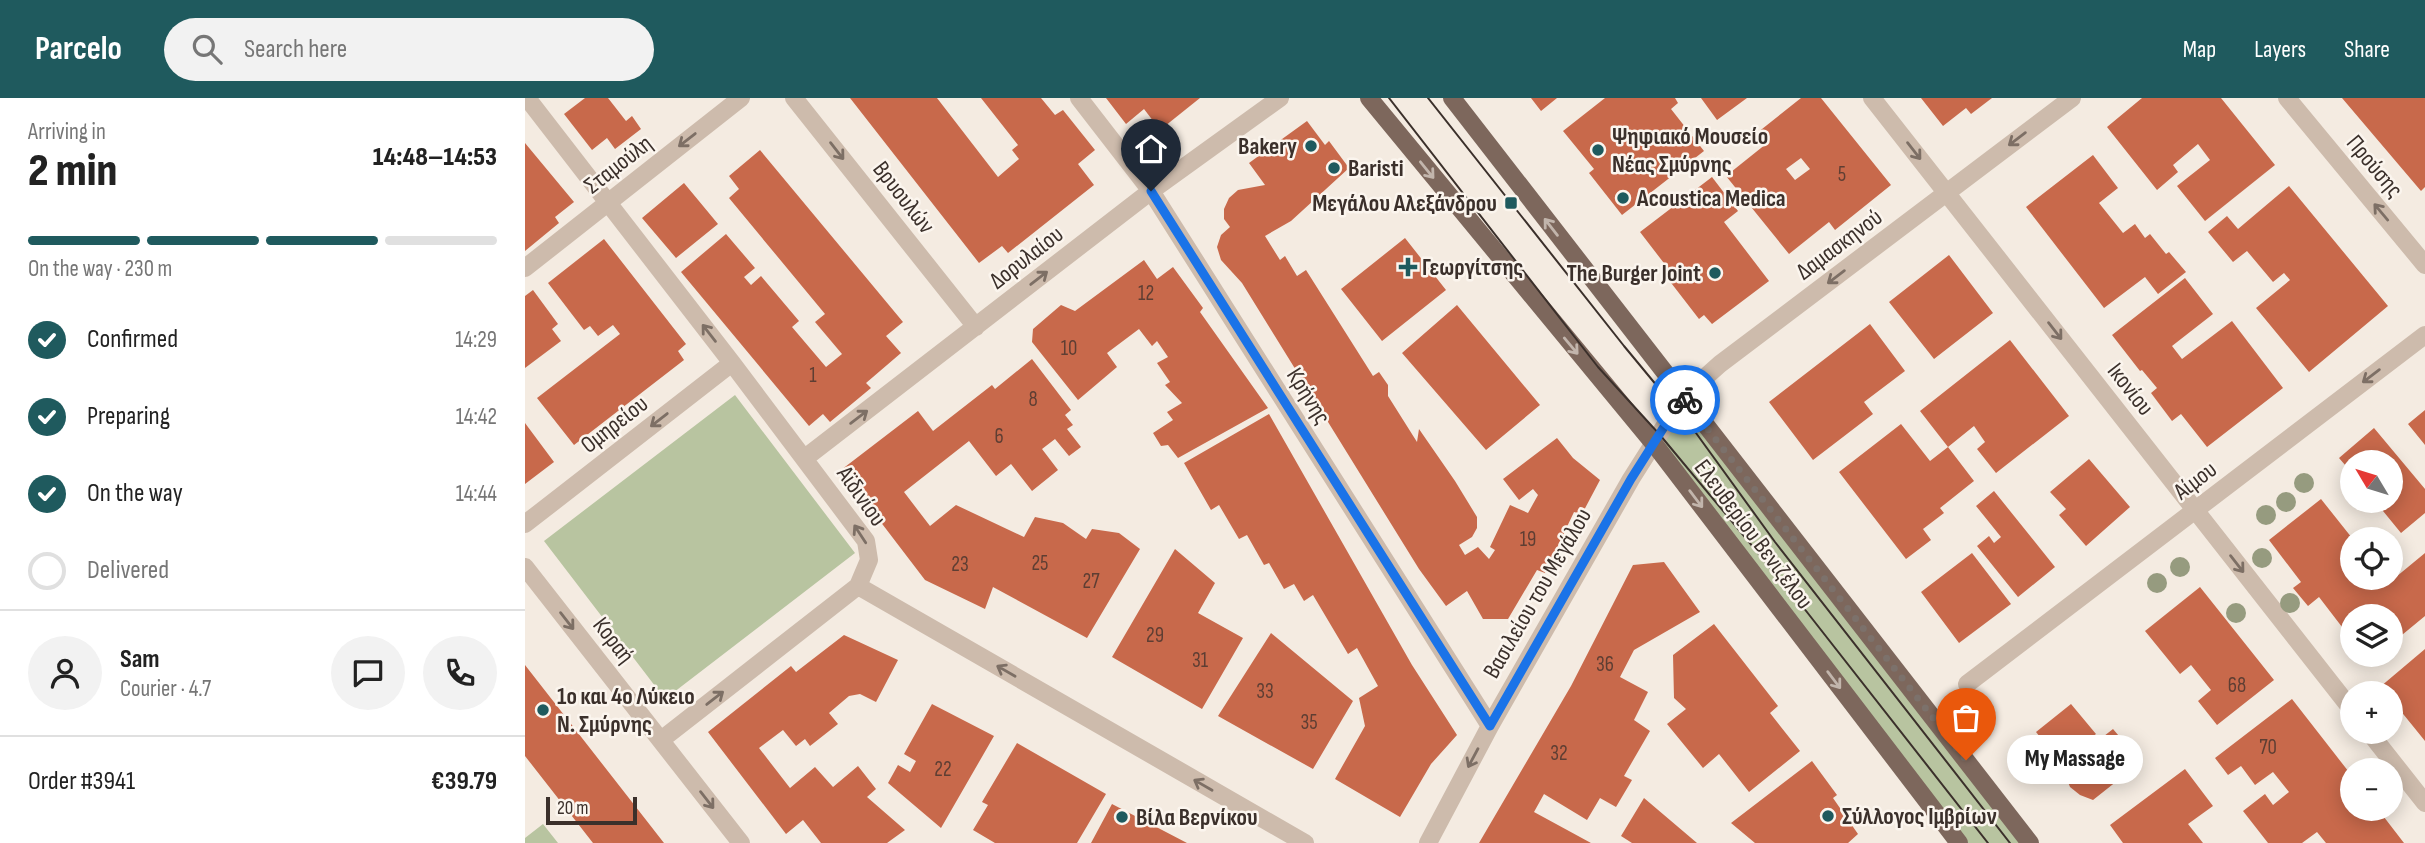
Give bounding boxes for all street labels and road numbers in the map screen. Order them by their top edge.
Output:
street label: Σταμούλη [579,129,658,200]
street label: Προύσης [2340,129,2409,204]
street label: Βρυουλών [866,155,941,239]
street label: Δαμασκηνού [1791,203,1888,286]
street label: Δορυλαίου [984,220,1069,295]
street label: Ικονίου [2101,357,2160,421]
street label: Κρήνης [1280,363,1337,430]
street label: Ομηρείου [575,389,654,460]
street label: Ελευθερίου Βενιζέλου [1688,454,1819,615]
street label: Αίμου [2167,455,2223,507]
street label: Αϊδινίου [830,460,893,532]
street label: Βασιλείου του Μεγάλου [1477,503,1598,683]
street label: Κοραή [587,611,641,669]

